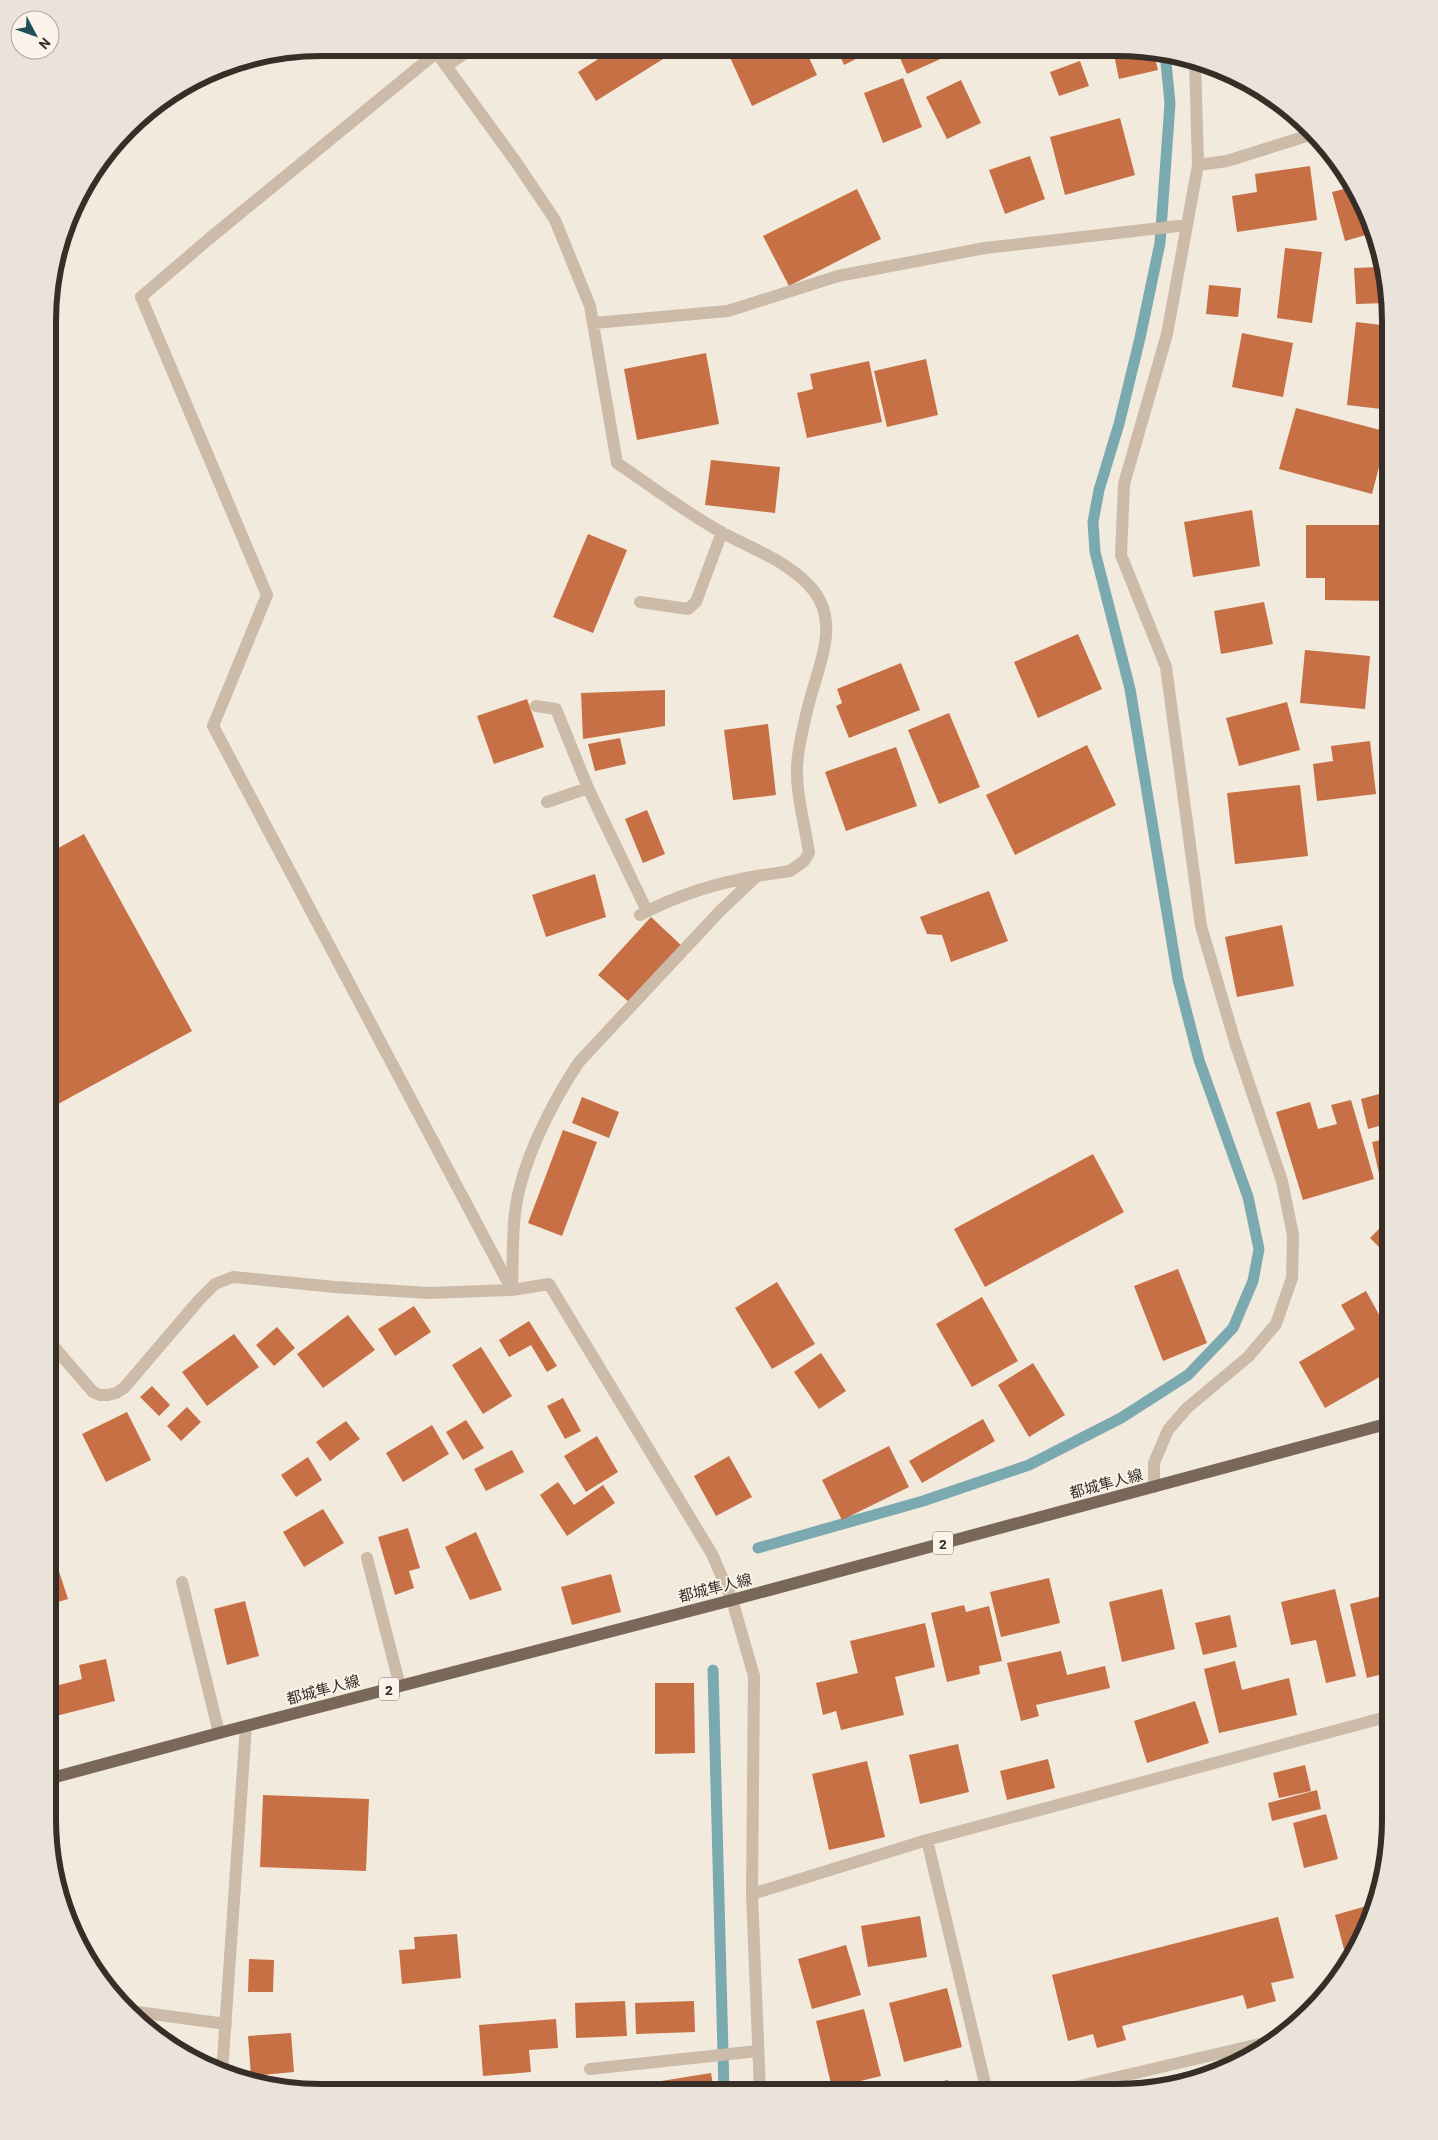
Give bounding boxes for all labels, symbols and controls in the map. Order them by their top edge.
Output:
north arrow [10,10,60,60]
text: N [36,35,55,53]
street label: 都城隼人線 [1067,1465,1145,1501]
road number: 2 [933,1532,953,1555]
street label: 都城隼人線 [676,1569,754,1605]
street label: 都城隼人線 [284,1671,362,1707]
road number: 2 [379,1678,399,1700]

